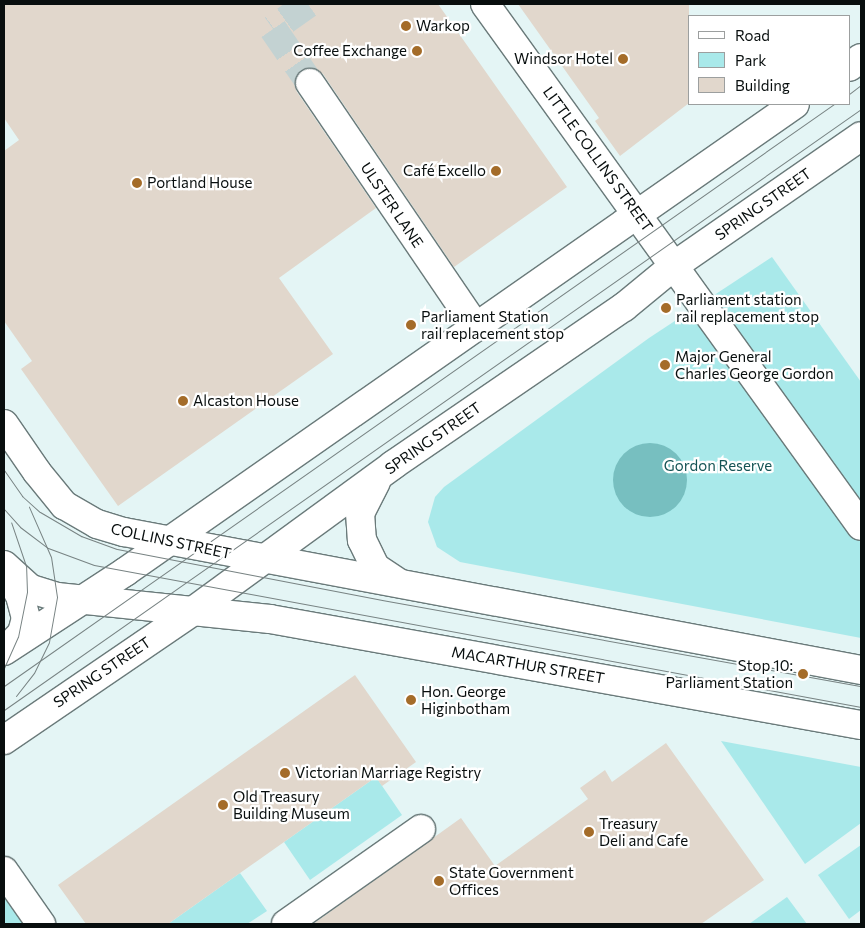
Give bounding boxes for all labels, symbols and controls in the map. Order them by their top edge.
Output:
legend [688,15,850,105]
place label: Warkop [416,17,470,35]
marker: Warkop [400,20,412,32]
text: Road [735,26,770,44]
place label: Coffee Exchange [293,42,407,60]
marker: Coffee Exchange [411,45,423,57]
place label: Windsor Hotel [514,50,613,68]
text: Park [735,51,766,69]
marker: Windsor Hotel [617,53,629,65]
text: Building [735,76,790,94]
street label: LITTLE COLLINS STREET [539,83,657,235]
street label: ULSTER LANE [357,159,427,251]
place label: Café Excello [403,162,486,180]
street label: SPRING STREET [711,164,815,244]
marker: Café Excello [490,165,502,177]
place label: Portland House [147,174,252,192]
marker: Portland House [131,177,143,189]
place label: Parliament station rail replacement stop [676,290,819,325]
marker: Parliament station rail replacement stop [660,302,672,314]
place label: Parliament Station rail replacement stop [421,307,564,342]
marker: Parliament Station rail replacement stop [405,319,417,331]
place label: Major General Charles George Gordon [675,347,834,382]
marker: Major General Charles George Gordon [659,359,671,371]
place label: Alcaston House [193,392,299,410]
marker: Alcaston House [177,395,189,407]
street label: SPRING STREET [381,398,485,478]
park label: Gordon Reserve [664,457,772,475]
street label: COLLINS STREET [109,519,233,563]
street label: SPRING STREET [50,633,154,711]
street label: MACARTHUR STREET [450,643,606,687]
place label: Stop 10: Parliament Station [665,656,793,691]
marker: Stop 10: Parliament Station [797,668,809,680]
place label: Hon. George Higinbotham [421,682,510,717]
marker: Hon. George Higinbotham [405,694,417,706]
place label: Victorian Marriage Registry [295,764,481,782]
marker: Victorian Marriage Registry [279,767,291,779]
place label: Old Treasury Building Museum [233,787,350,822]
marker: Old Treasury Building Museum [217,799,229,811]
place label: Treasury Deli and Cafe [599,814,688,849]
marker: Treasury Deli and Cafe [583,826,595,838]
place label: State Government Offices [449,863,574,898]
marker: State Government Offices [433,875,445,887]

